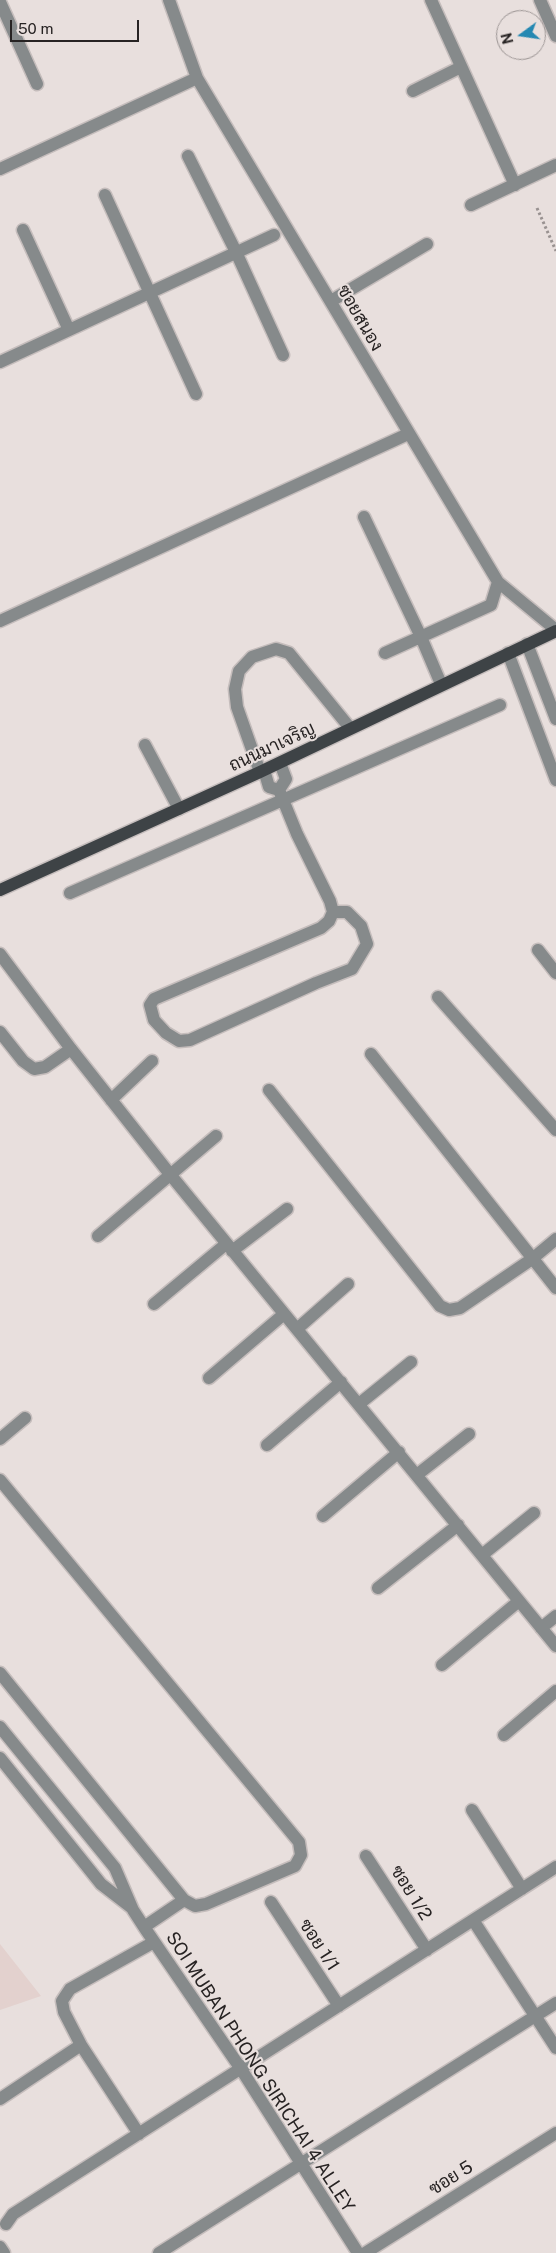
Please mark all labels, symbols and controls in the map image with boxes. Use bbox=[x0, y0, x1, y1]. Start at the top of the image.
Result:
scale bar bbox=[12, 10, 141, 42]
north arrow bbox=[496, 10, 546, 60]
text: 50 m bbox=[18, 20, 53, 37]
text: N bbox=[498, 31, 517, 46]
street label: ซอยสนอง bbox=[332, 281, 388, 355]
street label: ถนนมาเจริญ bbox=[226, 718, 318, 776]
street label: ซอย 1/2 bbox=[386, 1862, 436, 1924]
street label: ซอย 1/1 bbox=[294, 1915, 344, 1975]
street label: SOI MUBAN PHONG SIRICHAI 4 ALLEY bbox=[161, 1928, 359, 2216]
street label: ซอย 5 bbox=[425, 2156, 477, 2200]

